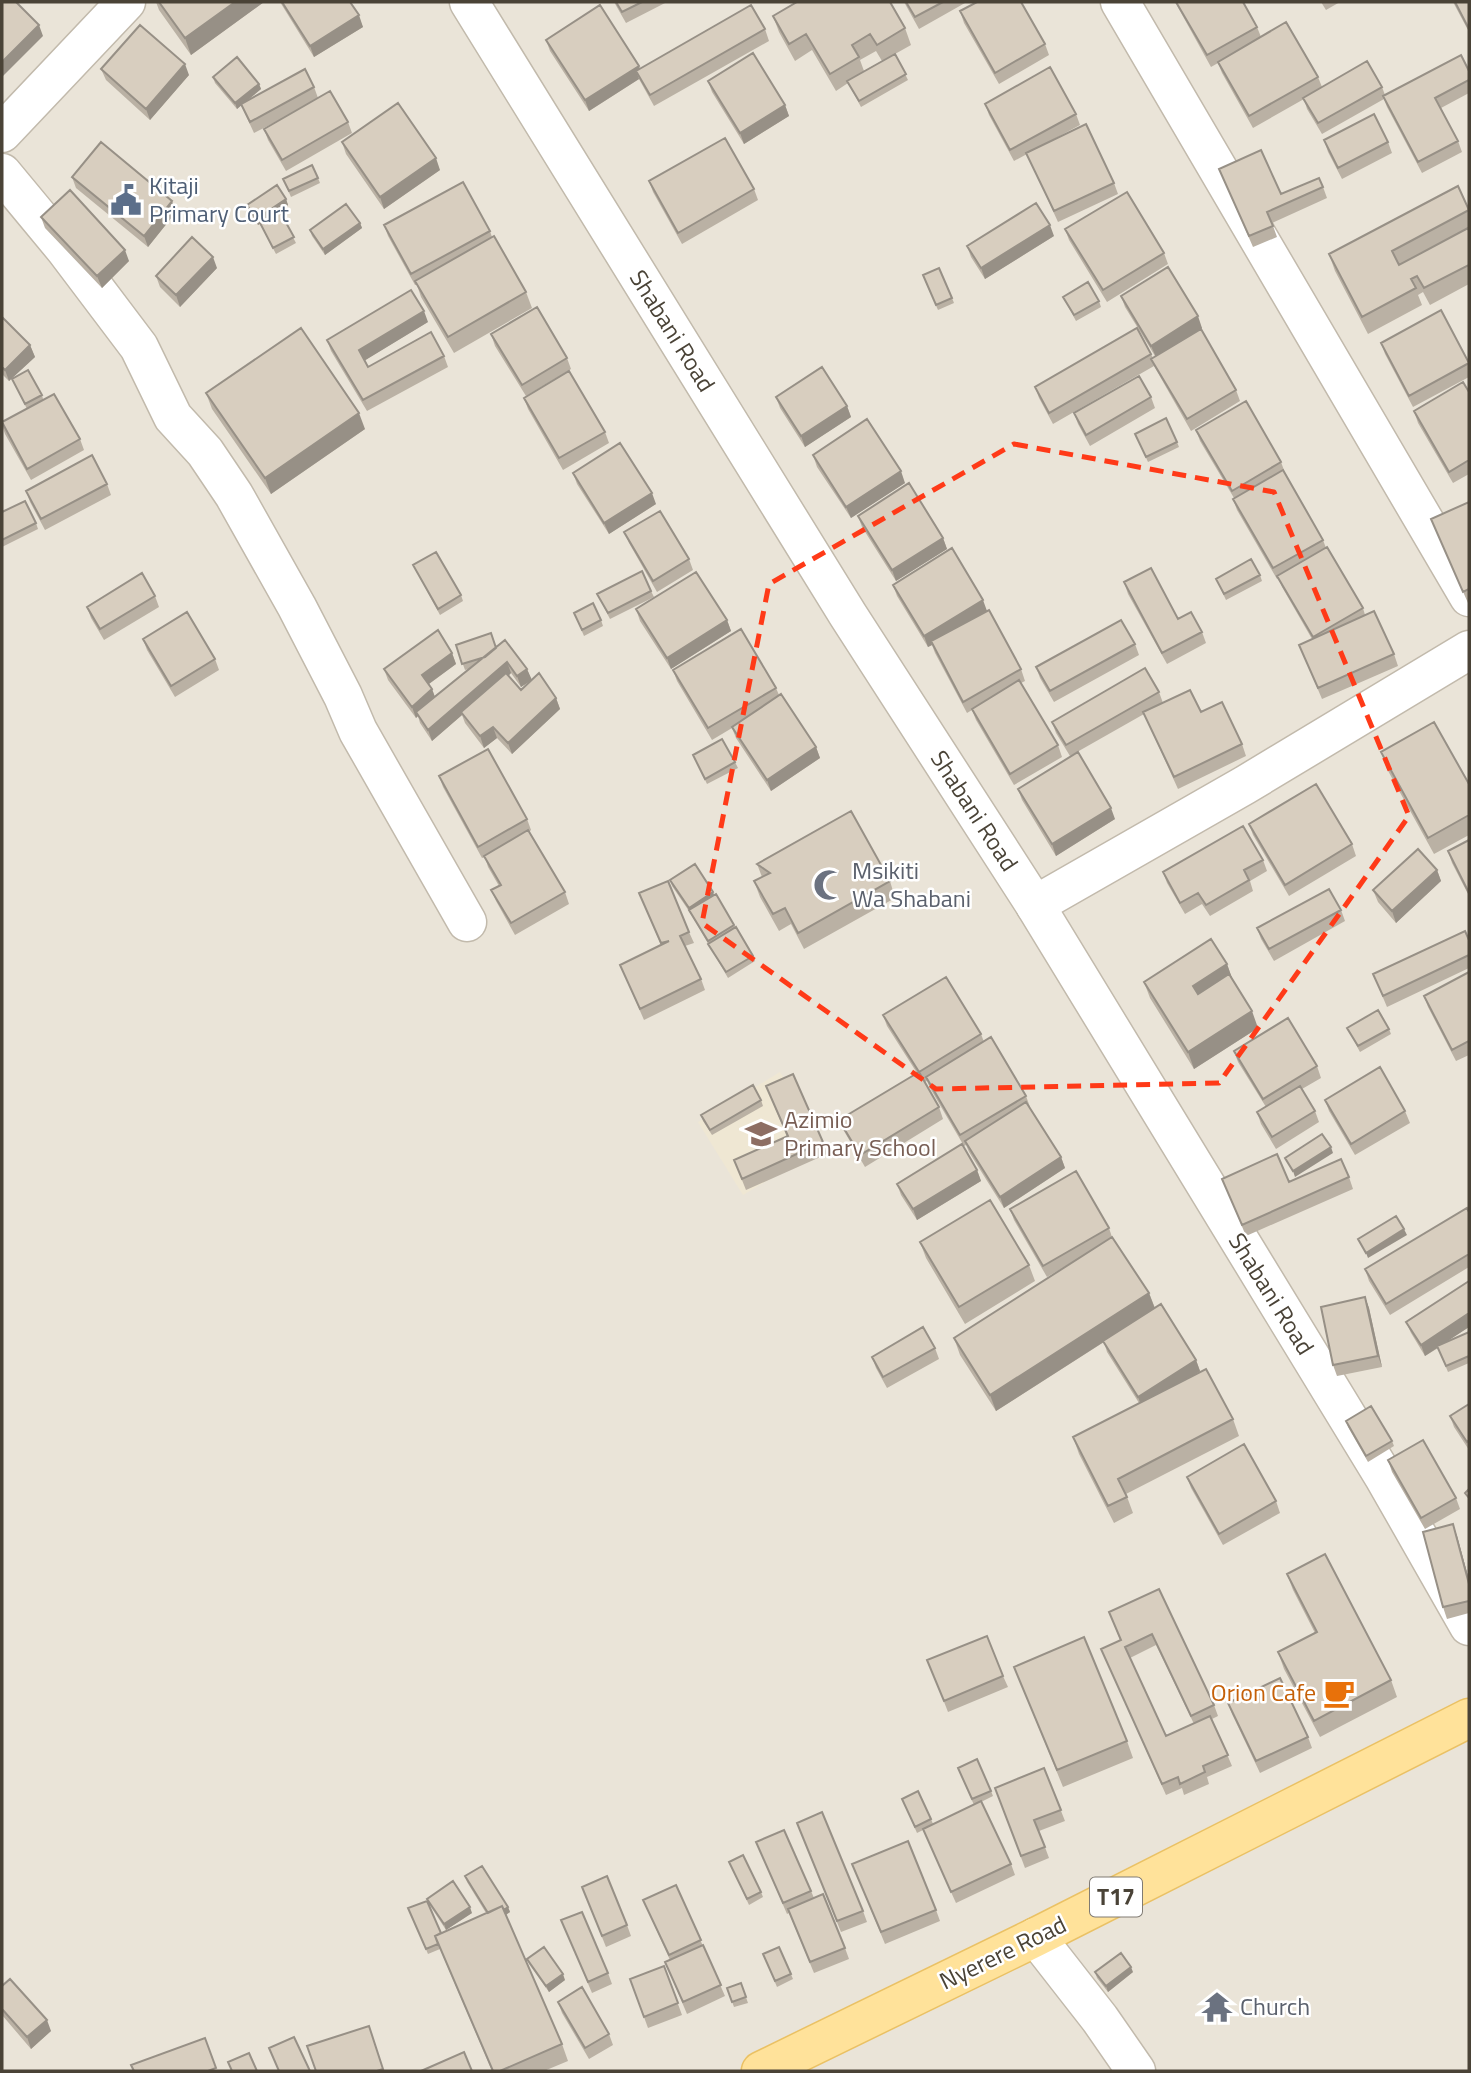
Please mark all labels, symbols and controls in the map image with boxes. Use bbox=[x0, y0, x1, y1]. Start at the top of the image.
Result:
place label: Kitaji Primary Court bbox=[149, 167, 290, 231]
public building icon: Kitaji Primary Court bbox=[109, 183, 143, 217]
street label: Shabani Road bbox=[621, 262, 725, 399]
street label: Shabani Road bbox=[922, 743, 1028, 878]
place label: Msikiti Wa Shabani bbox=[852, 852, 971, 916]
mosque icon: Msikiti Wa Shabani bbox=[812, 868, 846, 902]
place label: Azimio Primary School bbox=[784, 1101, 936, 1165]
school or university icon: Azimio Primary School bbox=[744, 1117, 778, 1151]
street label: Shabani Road bbox=[1220, 1225, 1324, 1362]
place label: Orion Cafe bbox=[1211, 1674, 1316, 1710]
cafe icon: Orion Cafe bbox=[1322, 1676, 1356, 1710]
road number: T17 bbox=[1090, 1878, 1142, 1916]
street label: Nyerere Road bbox=[933, 1906, 1072, 1998]
place label: Church bbox=[1240, 1988, 1310, 2024]
temple icon: Church bbox=[1200, 1990, 1234, 2024]

